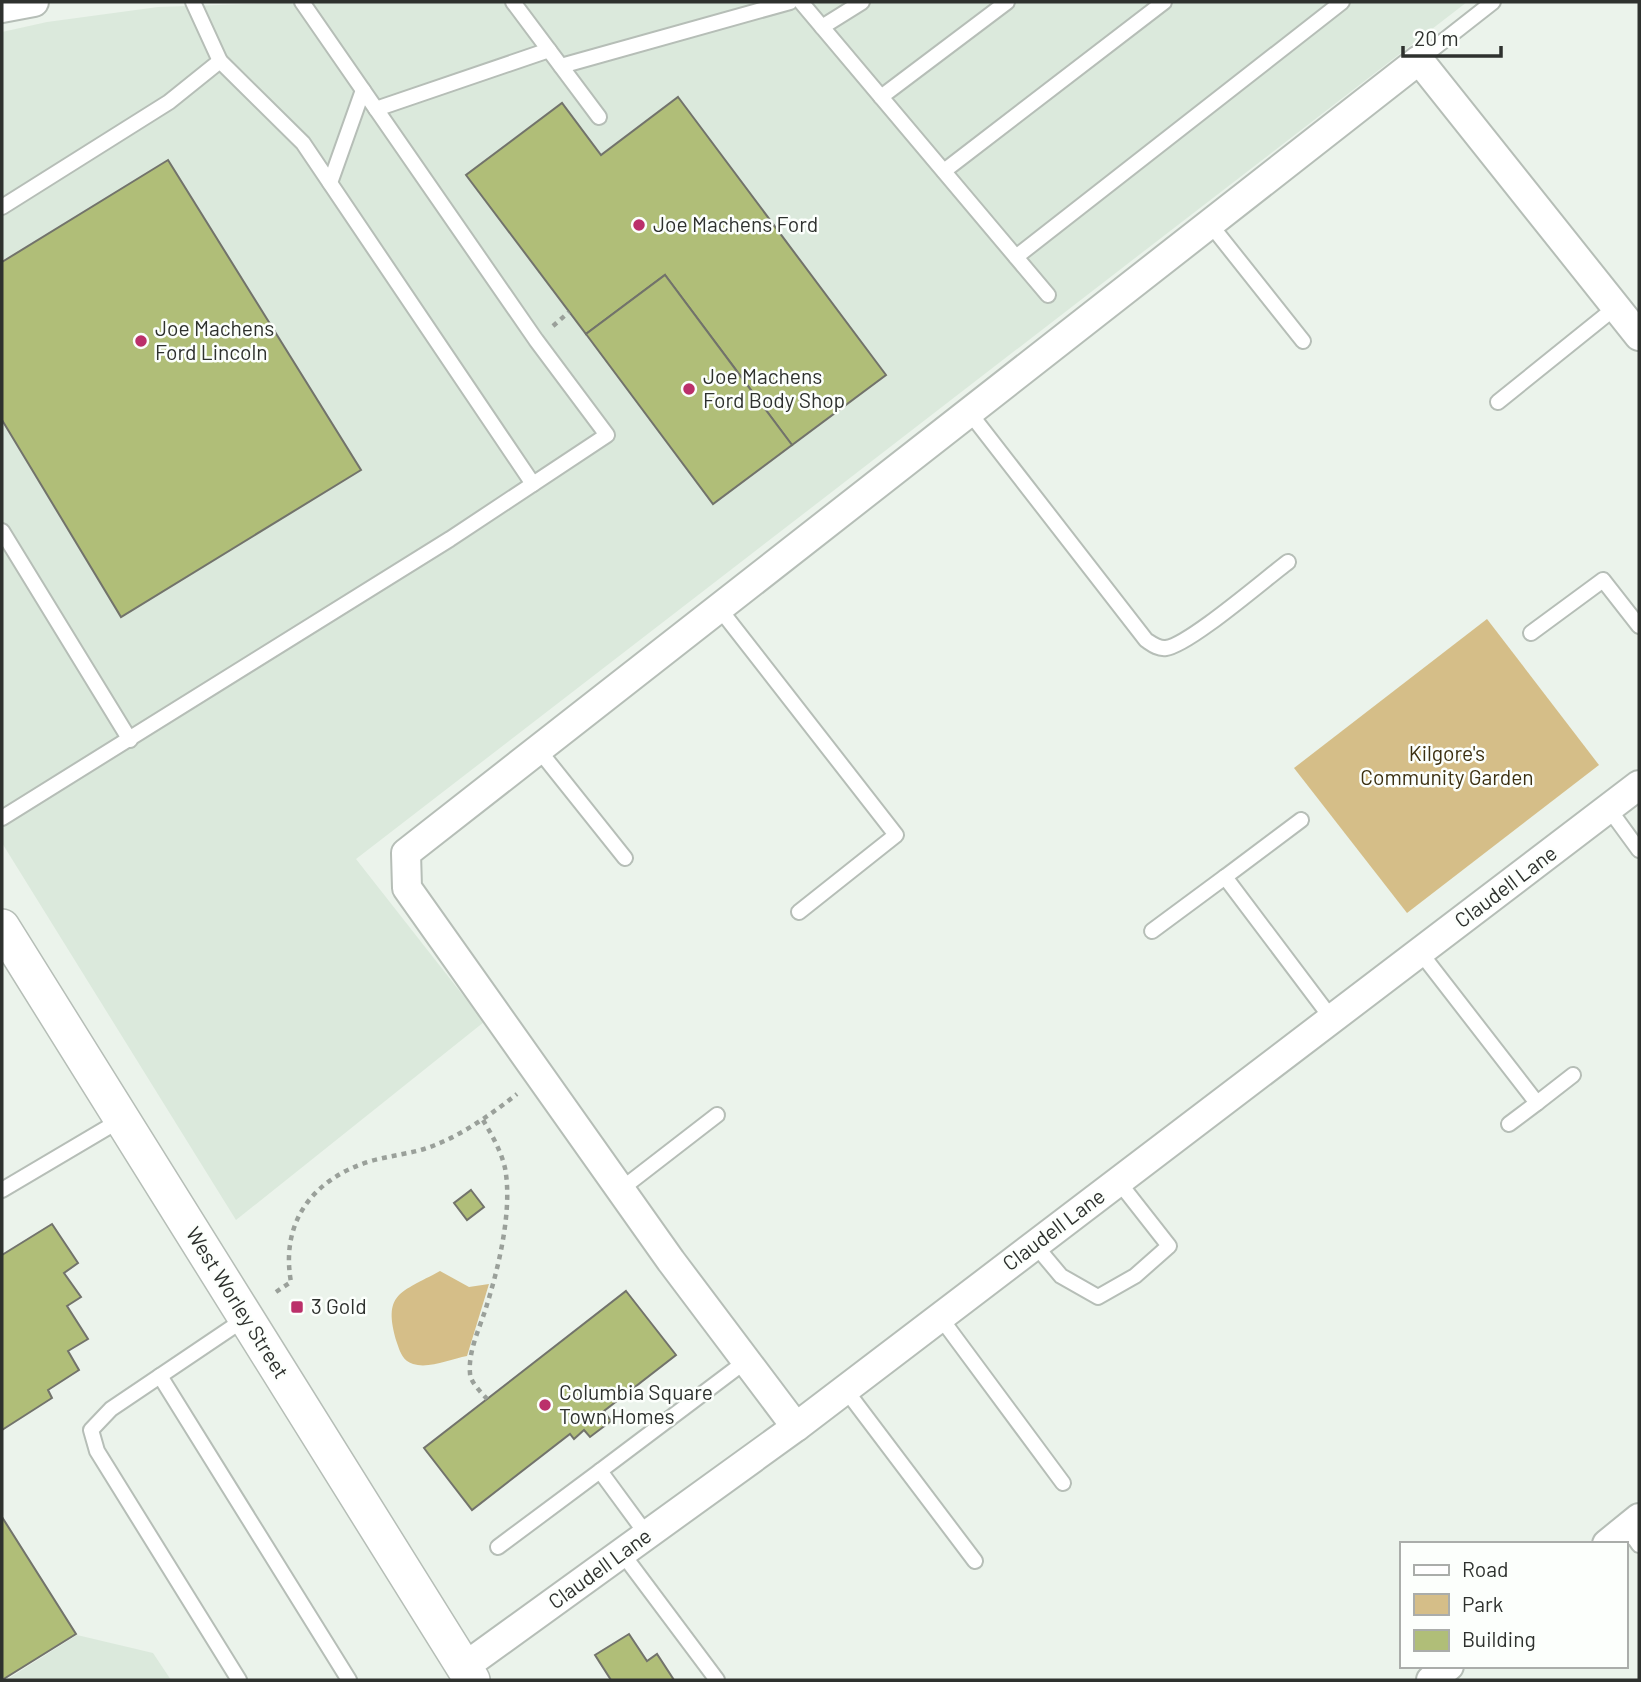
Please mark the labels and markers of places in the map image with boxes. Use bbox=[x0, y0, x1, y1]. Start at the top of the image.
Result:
place label: Joe Machens Ford bbox=[653, 211, 818, 236]
marker: Joe Machens Ford bbox=[631, 217, 647, 233]
place label: Joe Machens Ford Lincoln bbox=[155, 315, 274, 364]
marker: Joe Machens Ford Lincoln bbox=[133, 333, 149, 349]
place label: Joe Machens Ford Body Shop bbox=[703, 363, 845, 412]
marker: Joe Machens Ford Body Shop bbox=[681, 381, 697, 397]
place label: 3 Gold bbox=[311, 1293, 367, 1318]
marker: 3 Gold bbox=[289, 1299, 305, 1315]
place label: Columbia Square Town Homes bbox=[559, 1379, 713, 1428]
marker: Columbia Square Town Homes bbox=[537, 1397, 553, 1413]

